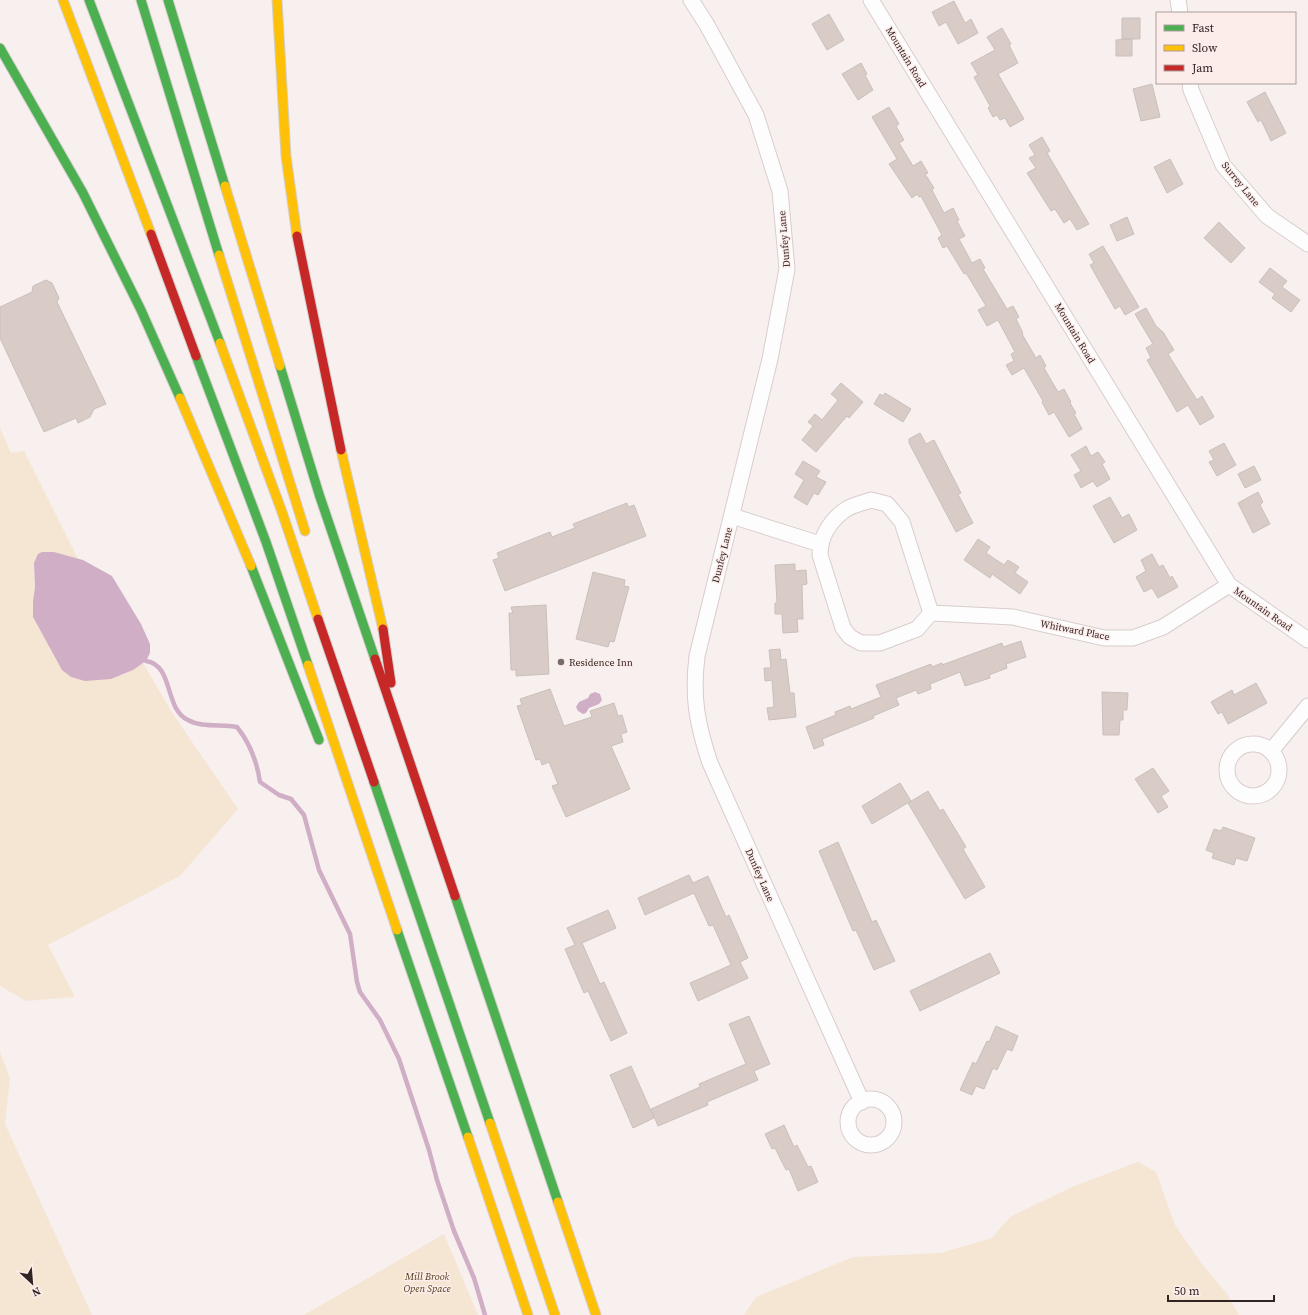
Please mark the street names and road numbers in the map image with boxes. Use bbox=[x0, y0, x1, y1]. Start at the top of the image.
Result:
street label: Mountain Road bbox=[883, 24, 929, 90]
street label: Surrey Lane bbox=[1219, 159, 1263, 209]
street label: Dunfey Lane bbox=[775, 210, 793, 268]
street label: Mountain Road bbox=[1052, 300, 1098, 366]
street label: Dunfey Lane bbox=[709, 526, 735, 584]
street label: Mountain Road bbox=[1231, 584, 1295, 634]
street label: Whitward Place bbox=[1039, 617, 1111, 643]
street label: Dunfey Lane bbox=[742, 846, 778, 904]

